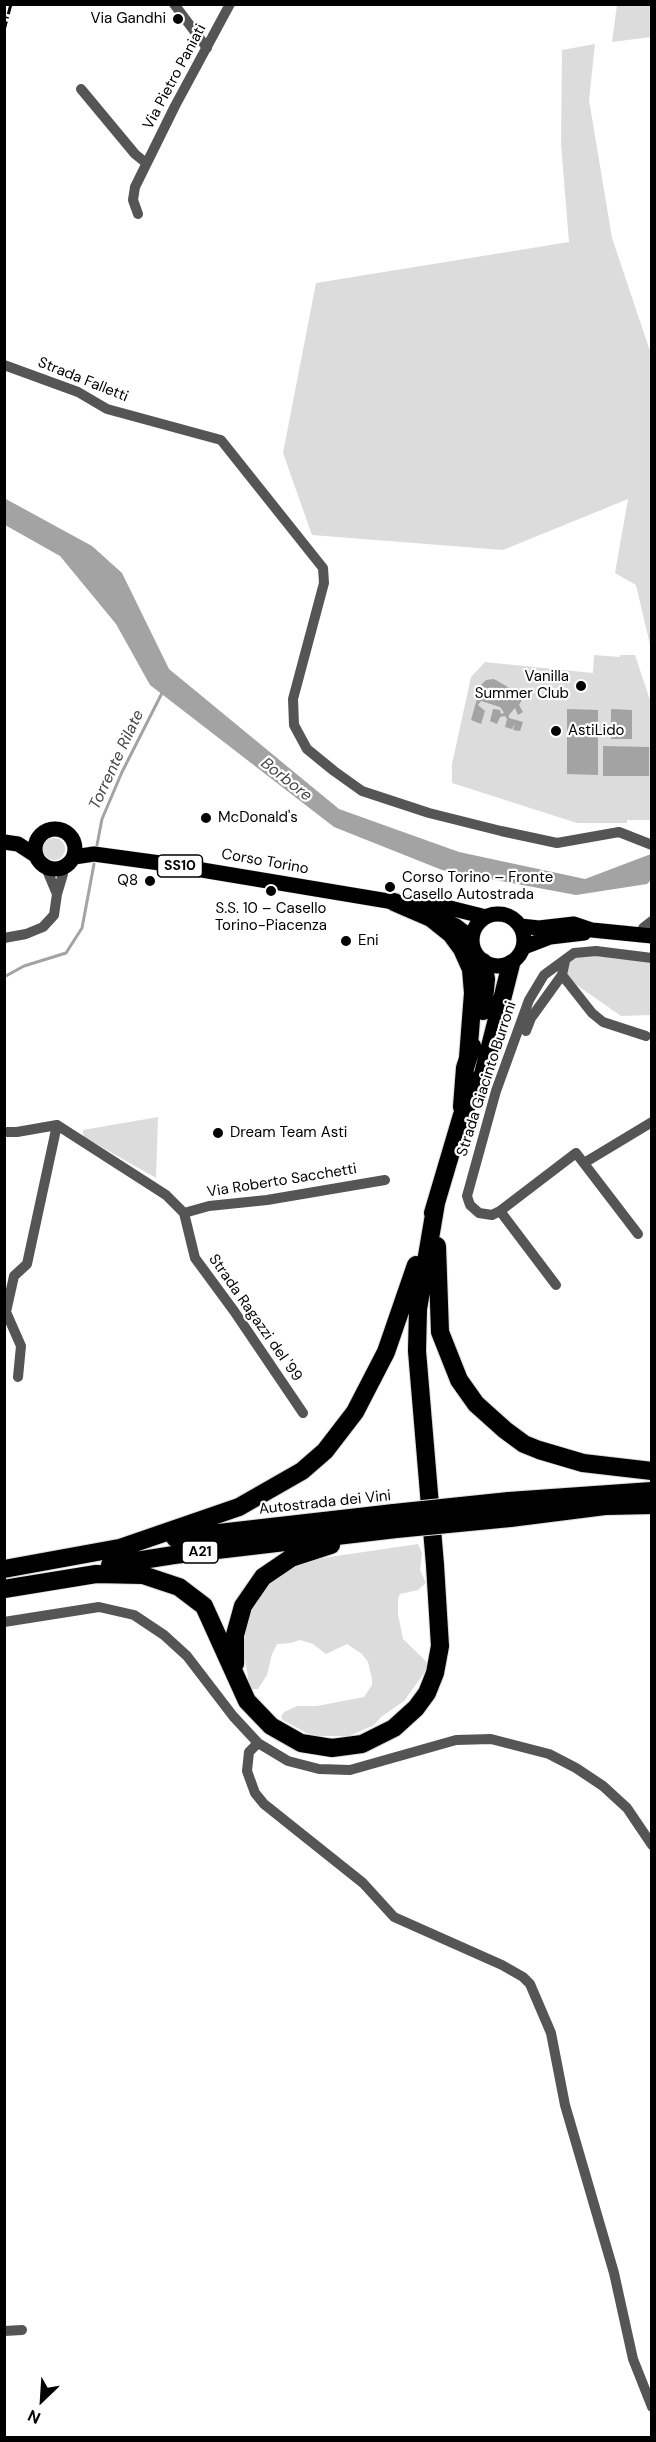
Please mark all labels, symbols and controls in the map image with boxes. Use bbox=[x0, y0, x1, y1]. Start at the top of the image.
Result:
place label: Via Gandhi bbox=[90, 10, 166, 28]
marker: Via Gandhi bbox=[171, 12, 185, 26]
street label: Via Pietro Paniati bbox=[140, 21, 210, 133]
street label: Strada Falletti bbox=[35, 354, 131, 406]
place label: Vanilla Summer Club bbox=[475, 668, 569, 703]
marker: Vanilla Summer Club bbox=[574, 679, 588, 693]
water label: Torrente Rilate bbox=[86, 707, 148, 813]
place label: AstiLido bbox=[568, 722, 624, 740]
marker: AstiLido bbox=[549, 724, 563, 738]
water label: Borbore bbox=[257, 754, 315, 806]
place label: McDonald's bbox=[218, 809, 298, 827]
marker: McDonald's bbox=[199, 811, 213, 825]
street label: Corso Torino bbox=[220, 845, 310, 879]
road number: SS10 bbox=[158, 855, 202, 877]
place label: Corso Torino – Fronte Casello Autostrada bbox=[402, 869, 553, 904]
place label: Q8 bbox=[117, 872, 138, 890]
marker: Q8 bbox=[143, 874, 157, 888]
marker: Corso Torino – Fronte Casello Autostrada bbox=[383, 880, 397, 894]
marker: S.S. 10 – Casello Torino-Piacenza bbox=[264, 884, 278, 898]
place label: S.S. 10 – Casello Torino-Piacenza bbox=[215, 900, 327, 935]
place label: Eni bbox=[358, 932, 379, 950]
marker: Eni bbox=[339, 934, 353, 948]
street label: Strada Giacinto Burroni bbox=[453, 999, 521, 1159]
place label: Dream Team Asti bbox=[230, 1124, 347, 1142]
marker: Dream Team Asti bbox=[211, 1126, 225, 1140]
street label: Via Roberto Sacchetti bbox=[206, 1160, 358, 1202]
street label: Strada Ragazzi del '99 bbox=[204, 1251, 306, 1385]
street label: Autostrada dei Vini bbox=[258, 1487, 392, 1519]
road number: A21 bbox=[182, 1541, 218, 1563]
north arrow bbox=[12, 2370, 72, 2430]
text: N bbox=[24, 2405, 44, 2429]

